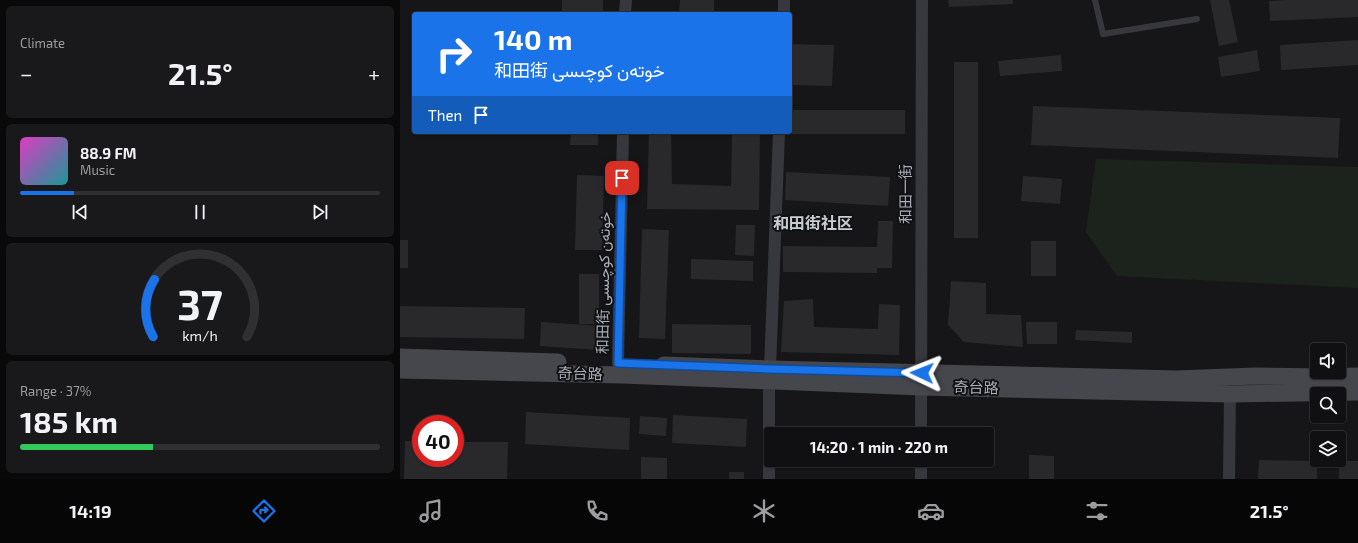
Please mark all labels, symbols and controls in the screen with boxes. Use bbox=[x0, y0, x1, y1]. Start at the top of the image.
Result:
text: 140 m bbox=[494, 22, 572, 56]
icon: right bbox=[428, 28, 480, 80]
text: Climate bbox=[20, 35, 65, 51]
text: 21.5° bbox=[168, 55, 233, 91]
text: 和田街 خوتەن كوچىسى bbox=[494, 59, 665, 81]
text: − bbox=[20, 60, 33, 86]
text: + bbox=[368, 60, 380, 86]
icon: arrive bbox=[470, 104, 492, 126]
text: Then bbox=[428, 106, 462, 124]
text: 88.9 FM bbox=[80, 144, 137, 162]
pin bbox=[605, 161, 639, 195]
text: Music bbox=[80, 162, 115, 178]
street label: 和田一街 bbox=[896, 164, 914, 224]
icon: arrive bbox=[611, 167, 633, 189]
icon: previous bbox=[69, 201, 91, 223]
icon: pause bbox=[189, 201, 211, 223]
icon: next bbox=[309, 201, 331, 223]
street label: 和田街 خوتەن كوچىسى bbox=[593, 212, 615, 354]
district label: 和田街社区 bbox=[773, 213, 853, 232]
text: 37 bbox=[177, 277, 223, 327]
text: km/h bbox=[182, 326, 218, 343]
map controls bbox=[1310, 343, 1346, 467]
button: sound bbox=[1310, 343, 1346, 379]
position arrow bbox=[901, 352, 943, 394]
street label: 奇台路 bbox=[557, 364, 603, 382]
street label: 奇台路 bbox=[953, 378, 999, 396]
text: Range · 37% bbox=[20, 383, 91, 399]
button: search bbox=[1310, 387, 1346, 423]
text: 185 km bbox=[20, 403, 118, 439]
speed limit sign: 40 bbox=[412, 415, 464, 467]
button: layers bbox=[1310, 431, 1346, 467]
text: 14:20 · 1 min · 220 m bbox=[810, 438, 948, 456]
icon: directions bbox=[250, 497, 278, 525]
icon: music bbox=[417, 497, 445, 525]
icon: phone bbox=[583, 497, 611, 525]
icon: climate bbox=[750, 497, 778, 525]
icon: car bbox=[917, 497, 945, 525]
icon: filters bbox=[1083, 497, 1111, 525]
text: 14:19 bbox=[69, 500, 112, 522]
text: 21.5° bbox=[1250, 500, 1289, 522]

